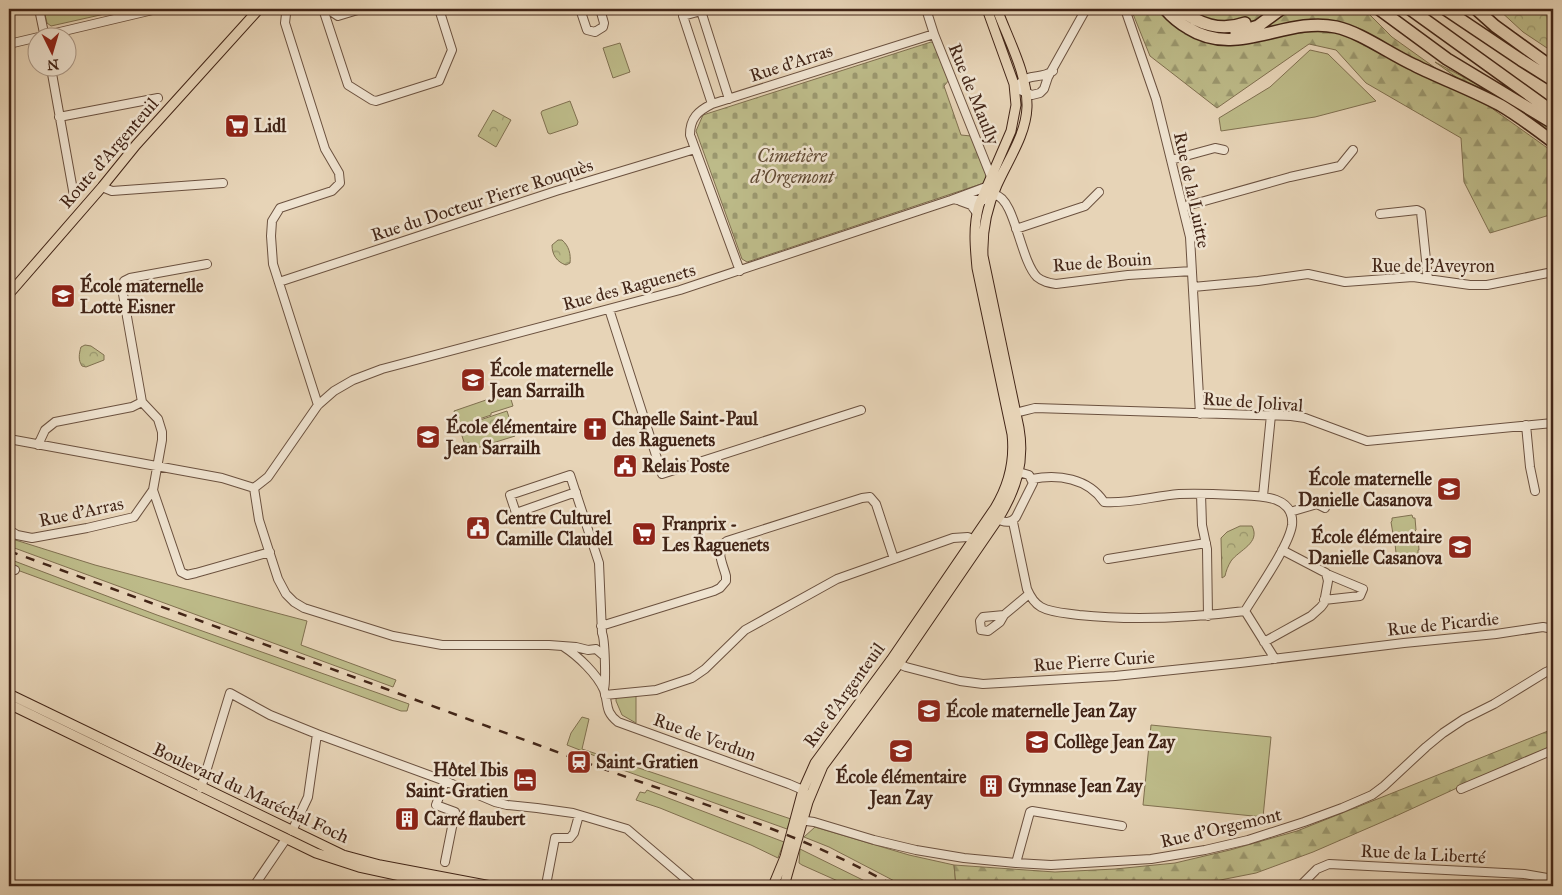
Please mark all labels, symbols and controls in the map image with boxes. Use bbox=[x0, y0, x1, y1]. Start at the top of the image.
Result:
north arrow bbox=[28, 28, 78, 78]
street label: Rue d'Arras bbox=[747, 39, 835, 87]
street label: Rue de Maully bbox=[944, 40, 1005, 148]
text: N bbox=[46, 55, 60, 73]
street label: Route d'Argenteuil bbox=[55, 93, 164, 214]
supermarket icon: Lidl bbox=[224, 113, 250, 139]
place label: Lidl bbox=[254, 115, 287, 137]
street label: Rue de la Luitte bbox=[1169, 130, 1215, 250]
park label: Cimetière d'Orgemont bbox=[749, 145, 835, 188]
street label: Rue du Docteur Pierre Rouquès bbox=[368, 154, 596, 247]
street label: Rue de Bouin bbox=[1052, 248, 1153, 276]
street label: Rue de l'Aveyron bbox=[1371, 255, 1495, 277]
street label: Rue des Raguenets bbox=[560, 259, 698, 316]
place label: École maternelle Lotte Eisner bbox=[80, 272, 204, 318]
school or university icon: École maternelle Lotte Eisner bbox=[50, 283, 76, 309]
place label: École maternelle Jean Sarrailh bbox=[488, 356, 614, 403]
school or university icon: École maternelle Jean Sarrailh bbox=[460, 367, 486, 393]
street label: Rue de Jolival bbox=[1202, 388, 1304, 417]
place label: Chapelle Saint-Paul des Raguenets bbox=[612, 408, 759, 452]
place label: École élémentaire Jean Sarrailh bbox=[444, 413, 577, 460]
church icon: Chapelle Saint-Paul des Raguenets bbox=[582, 416, 608, 442]
school or university icon: École élémentaire Jean Sarrailh bbox=[415, 424, 441, 450]
public building icon: Relais Poste bbox=[612, 453, 638, 479]
place label: Relais Poste bbox=[642, 455, 730, 477]
place label: École maternelle Danielle Casanova bbox=[1298, 465, 1432, 511]
school or university icon: École maternelle Danielle Casanova bbox=[1436, 476, 1462, 502]
street label: Rue d'Arras bbox=[37, 492, 125, 532]
place label: Centre Culturel Camille Claudel bbox=[496, 507, 614, 550]
place label: Franprix - Les Raguenets bbox=[662, 513, 770, 557]
public building icon: Centre Culturel Camille Claudel bbox=[465, 515, 491, 541]
supermarket icon: Franprix - Les Raguenets bbox=[631, 521, 657, 547]
place label: École élémentaire Danielle Casanova bbox=[1308, 523, 1442, 569]
school or university icon: École élémentaire Danielle Casanova bbox=[1447, 534, 1473, 560]
street label: Rue de Picardie bbox=[1386, 607, 1500, 641]
street label: Rue d'Argenteuil bbox=[799, 638, 890, 752]
street label: Rue Pierre Curie bbox=[1032, 646, 1156, 676]
place label: École maternelle Jean Zay bbox=[946, 697, 1138, 723]
school or university icon: École maternelle Jean Zay bbox=[916, 698, 942, 724]
street label: Rue de Verdun bbox=[651, 708, 760, 766]
school or university icon: Collège Jean Zay bbox=[1024, 729, 1050, 755]
place label: Collège Jean Zay bbox=[1054, 731, 1177, 754]
street label: Boulevard du Maréchal Foch bbox=[150, 738, 352, 848]
school or university icon: École élémentaire Jean Zay bbox=[888, 738, 914, 764]
station icon: Saint-Gratien bbox=[566, 749, 592, 775]
place label: Saint-Gratien bbox=[596, 751, 699, 773]
place label: Hôtel Ibis Saint-Gratien bbox=[406, 759, 508, 802]
place label: École élémentaire Jean Zay bbox=[836, 763, 967, 810]
hotel icon: Hôtel Ibis Saint-Gratien bbox=[512, 767, 538, 793]
building icon: Gymnase Jean Zay bbox=[978, 773, 1004, 799]
place label: Gymnase Jean Zay bbox=[1008, 775, 1144, 798]
street label: Rue d'Orgemont bbox=[1158, 803, 1285, 854]
building icon: Carré flaubert bbox=[394, 806, 420, 832]
place label: Carré flaubert bbox=[424, 808, 526, 830]
street label: Rue de la Liberté bbox=[1360, 840, 1487, 868]

